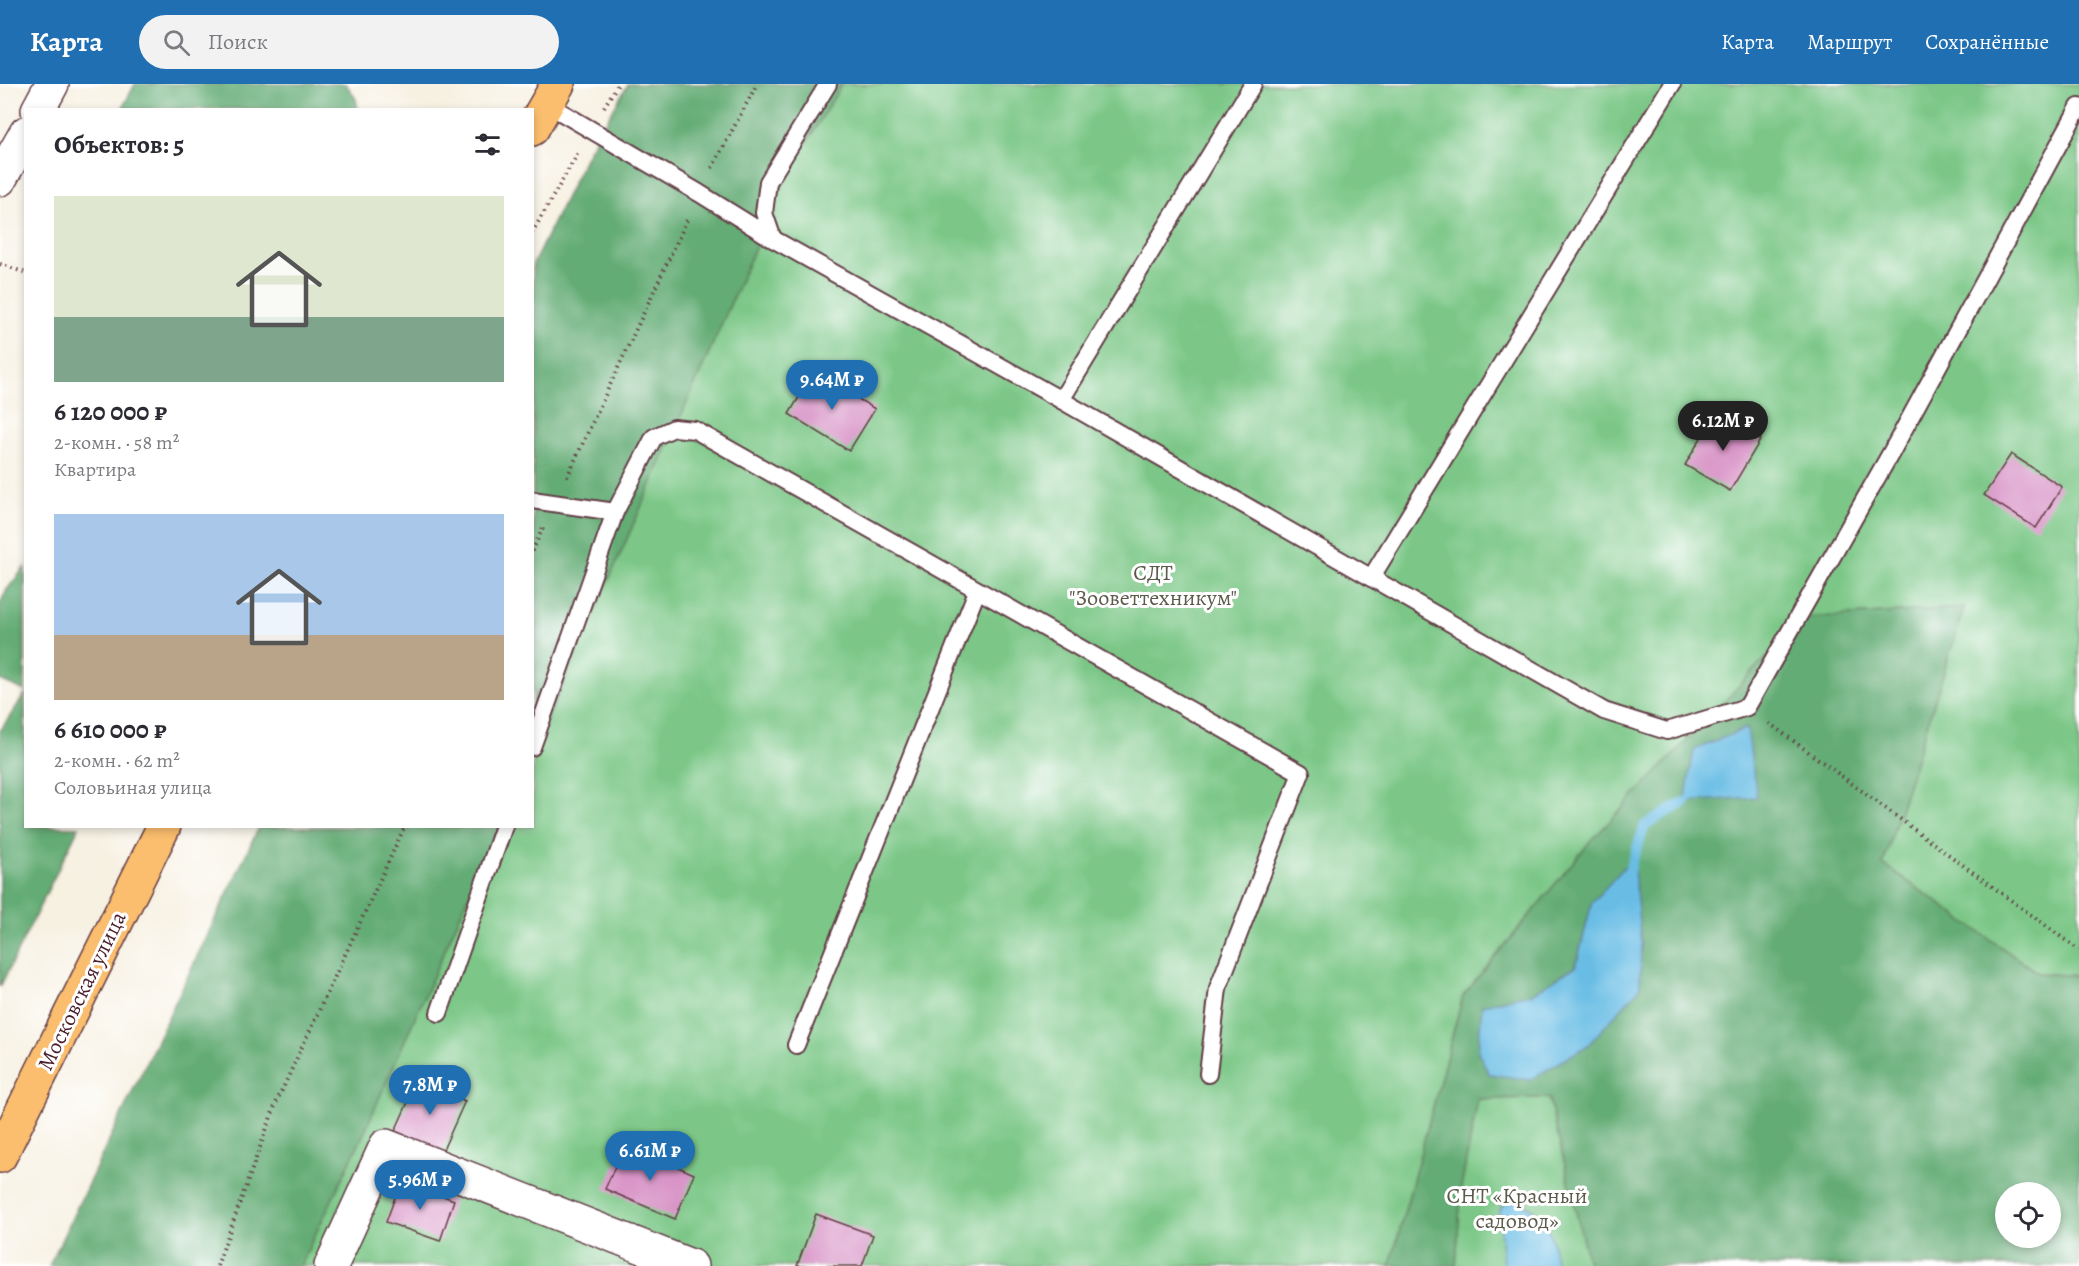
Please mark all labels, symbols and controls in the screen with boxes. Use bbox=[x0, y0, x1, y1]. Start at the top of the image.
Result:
search box bbox=[139, 15, 559, 69]
text: Карта bbox=[30, 23, 103, 61]
icon: search bbox=[160, 26, 193, 59]
text: Поиск bbox=[208, 27, 268, 57]
text: Карта bbox=[1721, 28, 1774, 56]
text: Маршрут bbox=[1807, 28, 1892, 56]
text: Сохранённые bbox=[1925, 28, 2049, 56]
text: Объектов: 5 bbox=[54, 127, 184, 162]
icon: filters bbox=[471, 128, 504, 161]
icon: home bbox=[225, 235, 333, 343]
pin: 9.64M ₽ bbox=[777, 360, 887, 411]
text: 9.64M ₽ bbox=[800, 366, 864, 393]
text: 6 120 000 ₽ bbox=[54, 394, 167, 429]
pin: 6.12M ₽ bbox=[1668, 401, 1778, 452]
text: 6.12M ₽ bbox=[1692, 407, 1754, 434]
text: 2-комн. · 58 m² bbox=[54, 429, 179, 456]
text: Квартира bbox=[54, 456, 136, 483]
icon: home bbox=[225, 553, 333, 661]
park label: СДТ "Зооветтехникум" bbox=[1069, 558, 1237, 613]
text: 6 610 000 ₽ bbox=[54, 712, 167, 747]
text: 2-комн. · 62 m² bbox=[54, 747, 180, 774]
text: Соловьиная улица bbox=[54, 774, 212, 801]
street label: Московская улица bbox=[31, 906, 134, 1075]
pin: 7.8M ₽ bbox=[381, 1065, 479, 1116]
text: 7.8M ₽ bbox=[403, 1071, 457, 1098]
pin: 6.61M ₽ bbox=[595, 1131, 705, 1182]
text: 6.61M ₽ bbox=[619, 1137, 681, 1164]
pin: 5.96M ₽ bbox=[365, 1160, 475, 1211]
text: 5.96M ₽ bbox=[388, 1166, 452, 1193]
park label: СНТ «Красный садовод» bbox=[1447, 1181, 1587, 1236]
map controls bbox=[1995, 1182, 2061, 1248]
button: locate bbox=[1995, 1182, 2061, 1248]

